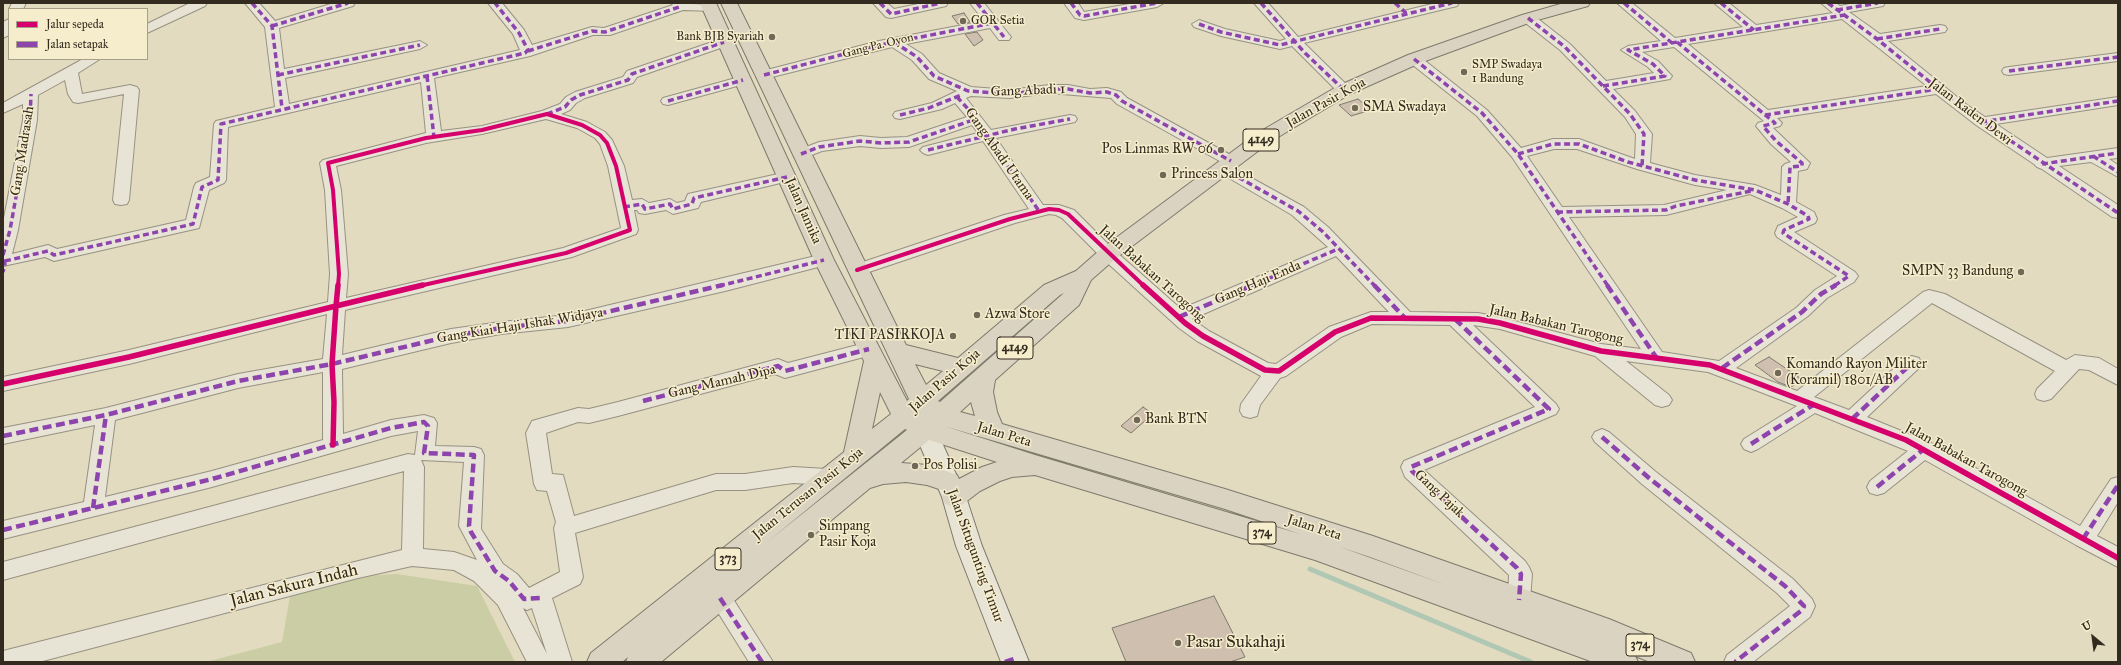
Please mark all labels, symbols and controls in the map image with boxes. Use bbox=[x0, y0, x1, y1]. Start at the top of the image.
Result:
legend bbox=[8, 8, 148, 60]
place label: GOR Setia bbox=[971, 14, 1024, 28]
marker: GOR Setia bbox=[958, 16, 968, 26]
text: Jalur sepeda bbox=[46, 17, 104, 31]
place label: Bank BJB Syariah bbox=[676, 30, 764, 44]
street label: Gang Pa. Oyon bbox=[841, 30, 915, 62]
marker: Bank BJB Syariah bbox=[767, 32, 777, 42]
text: Jalan setapak bbox=[46, 37, 108, 51]
place label: SMP Swadaya 1 Bandung bbox=[1472, 58, 1542, 86]
marker: SMP Swadaya 1 Bandung bbox=[1459, 67, 1469, 77]
street label: Jalan Pasir Koja bbox=[1283, 74, 1369, 132]
street label: Jalan Raden Dewi bbox=[1925, 75, 2015, 149]
street label: Gang Abadi 1 bbox=[990, 81, 1066, 101]
place label: SMA Swadaya bbox=[1363, 100, 1446, 116]
marker: SMA Swadaya bbox=[1350, 103, 1360, 113]
street label: Gang Madrasah bbox=[8, 105, 38, 197]
street label: Gang Abadi Utama bbox=[961, 105, 1037, 203]
road number: 4149 bbox=[1243, 129, 1279, 151]
place label: Pos Linmas RW 06 bbox=[1102, 142, 1213, 158]
marker: Pos Linmas RW 06 bbox=[1216, 145, 1226, 155]
place label: Princess Salon bbox=[1171, 167, 1253, 183]
marker: Princess Salon bbox=[1158, 170, 1168, 180]
street label: Jalan Jamika bbox=[781, 175, 825, 247]
street label: Jalan Babakan Tarogong bbox=[1095, 222, 1209, 326]
street label: Gang Haji Enda bbox=[1212, 257, 1304, 309]
place label: SMPN 33 Bandung bbox=[1902, 264, 2013, 280]
marker: SMPN 33 Bandung bbox=[2016, 267, 2026, 277]
street label: Jalan Babakan Tarogong bbox=[1487, 301, 1625, 349]
street label: Gang Kiai Haji Ishak Widjaya bbox=[436, 305, 604, 347]
place label: Azwa Store bbox=[985, 307, 1050, 323]
marker: Azwa Store bbox=[972, 310, 982, 320]
place label: TIKI PASIRKOJA bbox=[835, 328, 945, 344]
marker: TIKI PASIRKOJA bbox=[948, 331, 958, 341]
road number: 4149 bbox=[997, 337, 1033, 359]
street label: Jalan Pasir Koja bbox=[906, 346, 984, 416]
place label: Komando Rayon Militer (Koramil) 1801/AB bbox=[1786, 357, 1927, 390]
street label: Gang Mamah Dipa bbox=[667, 361, 777, 403]
marker: Komando Rayon Militer (Koramil) 1801/AB bbox=[1773, 368, 1783, 378]
place label: Bank BTN bbox=[1145, 412, 1208, 428]
marker: Bank BTN bbox=[1132, 415, 1142, 425]
street label: Jalan Peta bbox=[975, 419, 1033, 451]
street label: Jalan Babakan Tarogong bbox=[1902, 419, 2030, 501]
street label: Jalan Terusan Pasir Koja bbox=[749, 444, 867, 544]
place label: Pos Polisi bbox=[923, 458, 977, 474]
marker: Pos Polisi bbox=[910, 461, 920, 471]
street label: Gang Pajak bbox=[1410, 466, 1468, 522]
street label: Jalan Situgunting Timur bbox=[943, 487, 1007, 625]
street label: Jalan Peta bbox=[1285, 511, 1343, 545]
place label: Simpang Pasir Koja bbox=[819, 519, 876, 552]
road number: 374 bbox=[1248, 522, 1276, 544]
marker: Simpang Pasir Koja bbox=[806, 530, 816, 540]
road number: 373 bbox=[715, 548, 741, 570]
street label: Jalan Sakura Indah bbox=[228, 560, 360, 612]
north arrow bbox=[2073, 617, 2113, 657]
text: U bbox=[2080, 618, 2094, 634]
place label: Pasar Sukahaji bbox=[1186, 633, 1285, 653]
road number: 374 bbox=[1626, 634, 1654, 656]
marker: Pasar Sukahaji bbox=[1173, 638, 1183, 648]

